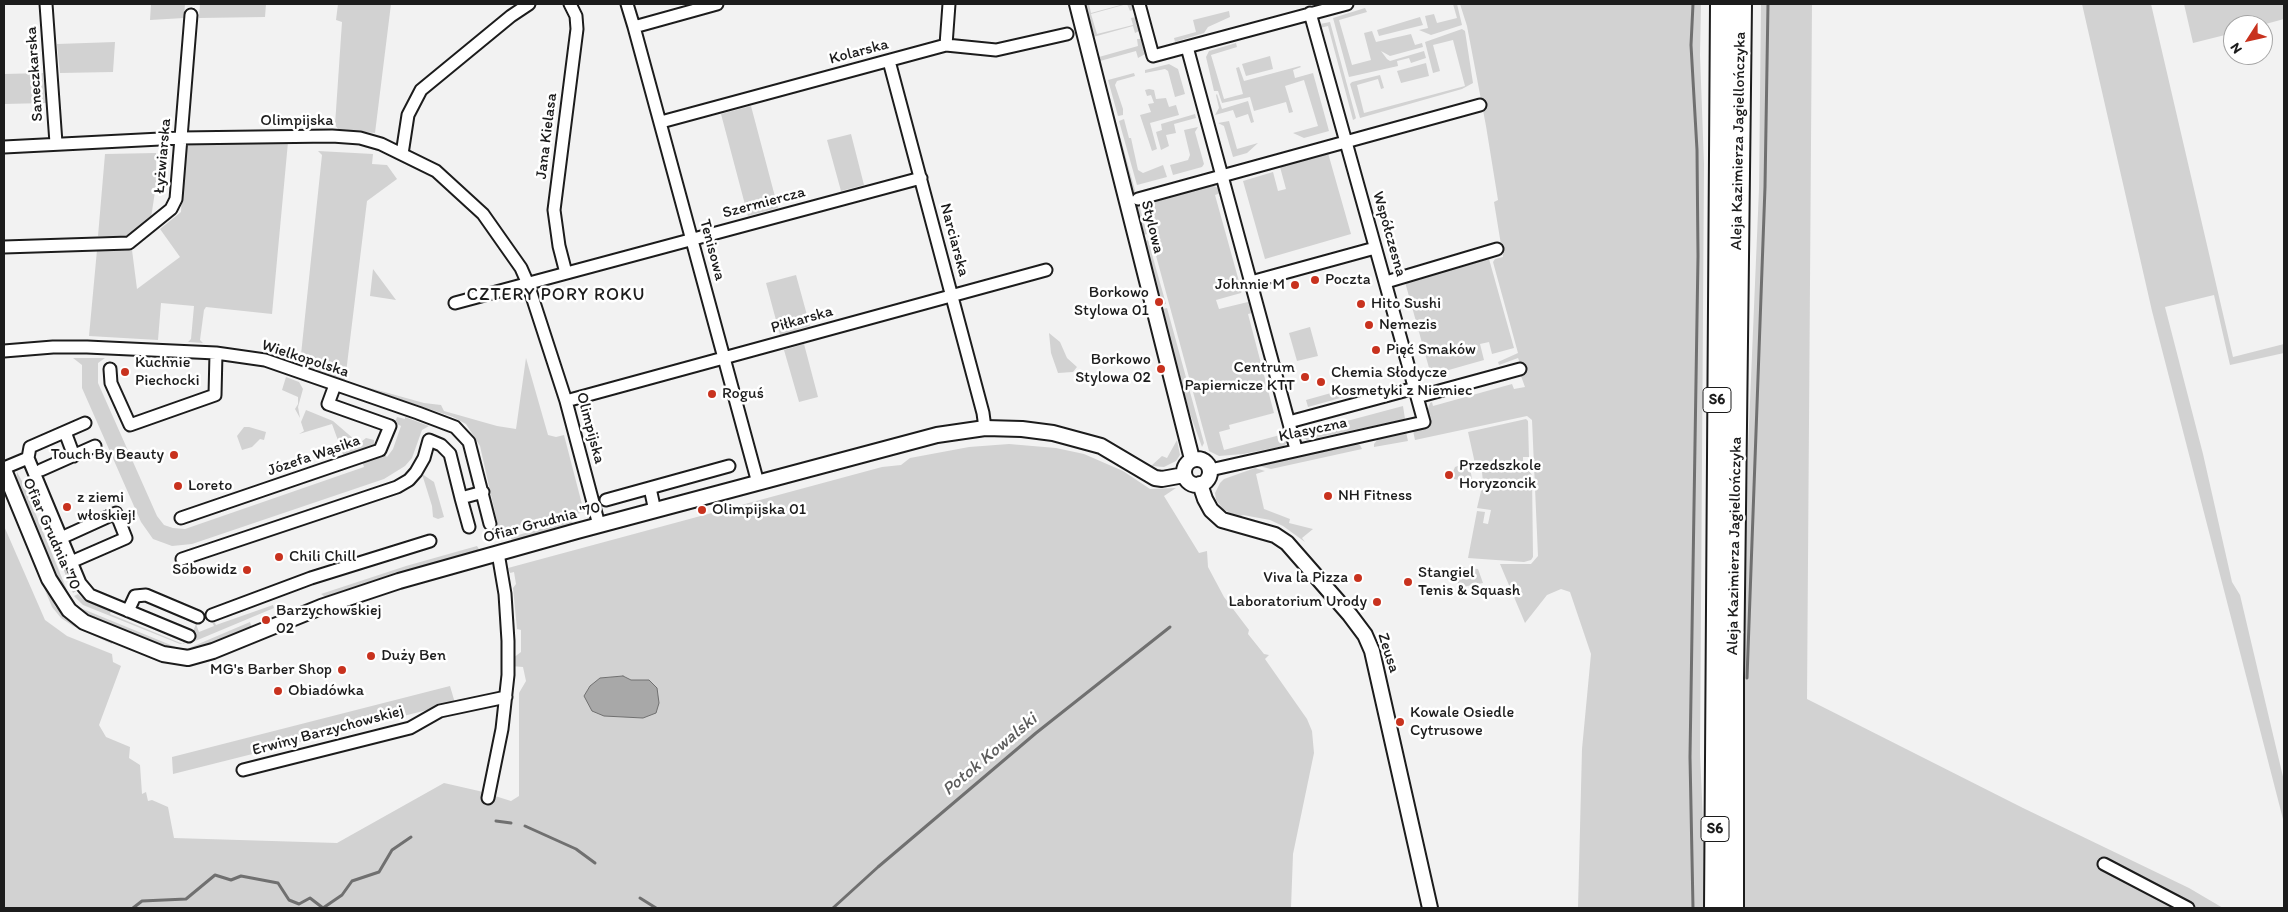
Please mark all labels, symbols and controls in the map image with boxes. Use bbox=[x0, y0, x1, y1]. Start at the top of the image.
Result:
north arrow bbox=[2223, 15, 2273, 65]
street label: Saneczkarska bbox=[22, 26, 48, 122]
street label: Aleja Kazimierza Jagiellończyka bbox=[1727, 32, 1751, 250]
street label: Kolarska bbox=[827, 35, 891, 69]
text: N bbox=[2226, 40, 2246, 57]
street label: Jana Kielasa bbox=[532, 92, 562, 180]
street label: Olimpijska bbox=[260, 111, 334, 131]
street label: Łyżwiarska bbox=[150, 117, 176, 195]
street label: Szermiercza bbox=[721, 183, 807, 223]
street label: Współczesna bbox=[1368, 189, 1410, 279]
street label: Stylowa bbox=[1136, 198, 1168, 256]
street label: Narciarska bbox=[935, 201, 973, 279]
street label: Tenisowa bbox=[695, 217, 729, 283]
place label: Poczta bbox=[1325, 270, 1371, 290]
marker: Poczta bbox=[1309, 274, 1321, 286]
place label: Johnnie M bbox=[1215, 275, 1285, 295]
marker: Johnnie M bbox=[1289, 279, 1301, 291]
place label: Borkowo Stylowa 01 bbox=[1074, 283, 1149, 321]
district label: CZTERY PORY ROKU bbox=[465, 284, 647, 306]
place label: Hito Sushi bbox=[1371, 294, 1441, 314]
marker: Borkowo Stylowa 01 bbox=[1153, 296, 1165, 308]
marker: Hito Sushi bbox=[1355, 298, 1367, 310]
street label: Piłkarska bbox=[769, 302, 835, 338]
place label: Nemezis bbox=[1379, 315, 1437, 335]
marker: Nemezis bbox=[1363, 319, 1375, 331]
street label: Wielkopolska bbox=[259, 336, 351, 382]
place label: Pięć Smaków bbox=[1386, 340, 1476, 360]
marker: Pięć Smaków bbox=[1370, 344, 1382, 356]
place label: Borkowo Stylowa 02 bbox=[1075, 350, 1151, 388]
place label: Kuchnie Piechocki bbox=[135, 353, 200, 391]
place label: Centrum Papiernicze KTT bbox=[1184, 358, 1295, 396]
marker: Borkowo Stylowa 02 bbox=[1155, 363, 1167, 375]
place label: Chemia Słodycze Kosmetyki z Niemiec bbox=[1331, 363, 1472, 401]
marker: Kuchnie Piechocki bbox=[119, 366, 131, 378]
marker: Centrum Papiernicze KTT bbox=[1299, 371, 1311, 383]
marker: Chemia Słodycze Kosmetyki z Niemiec bbox=[1315, 376, 1327, 388]
place label: Roguś bbox=[722, 384, 764, 404]
marker: Roguś bbox=[706, 388, 718, 400]
road number: S6 bbox=[1703, 388, 1731, 412]
street label: Olimpijska bbox=[571, 390, 609, 466]
street label: Klasyczna bbox=[1277, 413, 1349, 447]
street label: Józefa Wąsika bbox=[265, 431, 363, 481]
street label: Aleja Kazimierza Jagiellończyka bbox=[1723, 437, 1747, 655]
place label: Touch By Beauty bbox=[51, 445, 164, 465]
marker: Touch By Beauty bbox=[168, 449, 180, 461]
place label: Przedszkole Horyzoncik bbox=[1459, 456, 1541, 494]
marker: Przedszkole Horyzoncik bbox=[1443, 469, 1455, 481]
street label: Ofiar Grudnia '70 bbox=[18, 475, 84, 593]
place label: Loreto bbox=[188, 476, 232, 496]
marker: Loreto bbox=[172, 480, 184, 492]
place label: NH Fitness bbox=[1338, 486, 1412, 506]
place label: z ziemi włoskiej! bbox=[77, 488, 136, 526]
marker: NH Fitness bbox=[1322, 490, 1334, 502]
street label: Ofiar Grudnia '70 bbox=[481, 498, 603, 548]
place label: Olimpijska 01 bbox=[712, 500, 806, 520]
marker: z ziemi włoskiej! bbox=[61, 501, 73, 513]
marker: Olimpijska 01 bbox=[696, 504, 708, 516]
place label: Chili Chill bbox=[289, 547, 356, 567]
marker: Chili Chill bbox=[273, 551, 285, 563]
place label: Sobowidz bbox=[172, 560, 237, 580]
place label: Stangiel Tenis & Squash bbox=[1418, 563, 1520, 601]
marker: Sobowidz bbox=[241, 564, 253, 576]
place label: Viva la Pizza bbox=[1263, 568, 1348, 588]
marker: Viva la Pizza bbox=[1352, 572, 1364, 584]
marker: Stangiel Tenis & Squash bbox=[1402, 576, 1414, 588]
place label: Laboratorium Urody bbox=[1228, 592, 1367, 612]
marker: Laboratorium Urody bbox=[1371, 596, 1383, 608]
place label: Barzychowskiej 02 bbox=[276, 601, 382, 639]
marker: Barzychowskiej 02 bbox=[260, 614, 272, 626]
street label: Zeusa bbox=[1373, 631, 1403, 675]
place label: Duży Ben bbox=[381, 646, 446, 666]
marker: Duży Ben bbox=[365, 650, 377, 662]
place label: MG's Barber Shop bbox=[210, 660, 332, 680]
marker: MG's Barber Shop bbox=[336, 664, 348, 676]
place label: Obiadówka bbox=[288, 681, 364, 701]
marker: Obiadówka bbox=[272, 685, 284, 697]
street label: Erwiny Barzychowskiej bbox=[250, 702, 406, 760]
place label: Kowale Osiedle Cytrusowe bbox=[1410, 703, 1514, 741]
water label: Potok Kowalski bbox=[938, 709, 1042, 801]
marker: Kowale Osiedle Cytrusowe bbox=[1394, 716, 1406, 728]
road number: S6 bbox=[1701, 816, 1729, 842]

